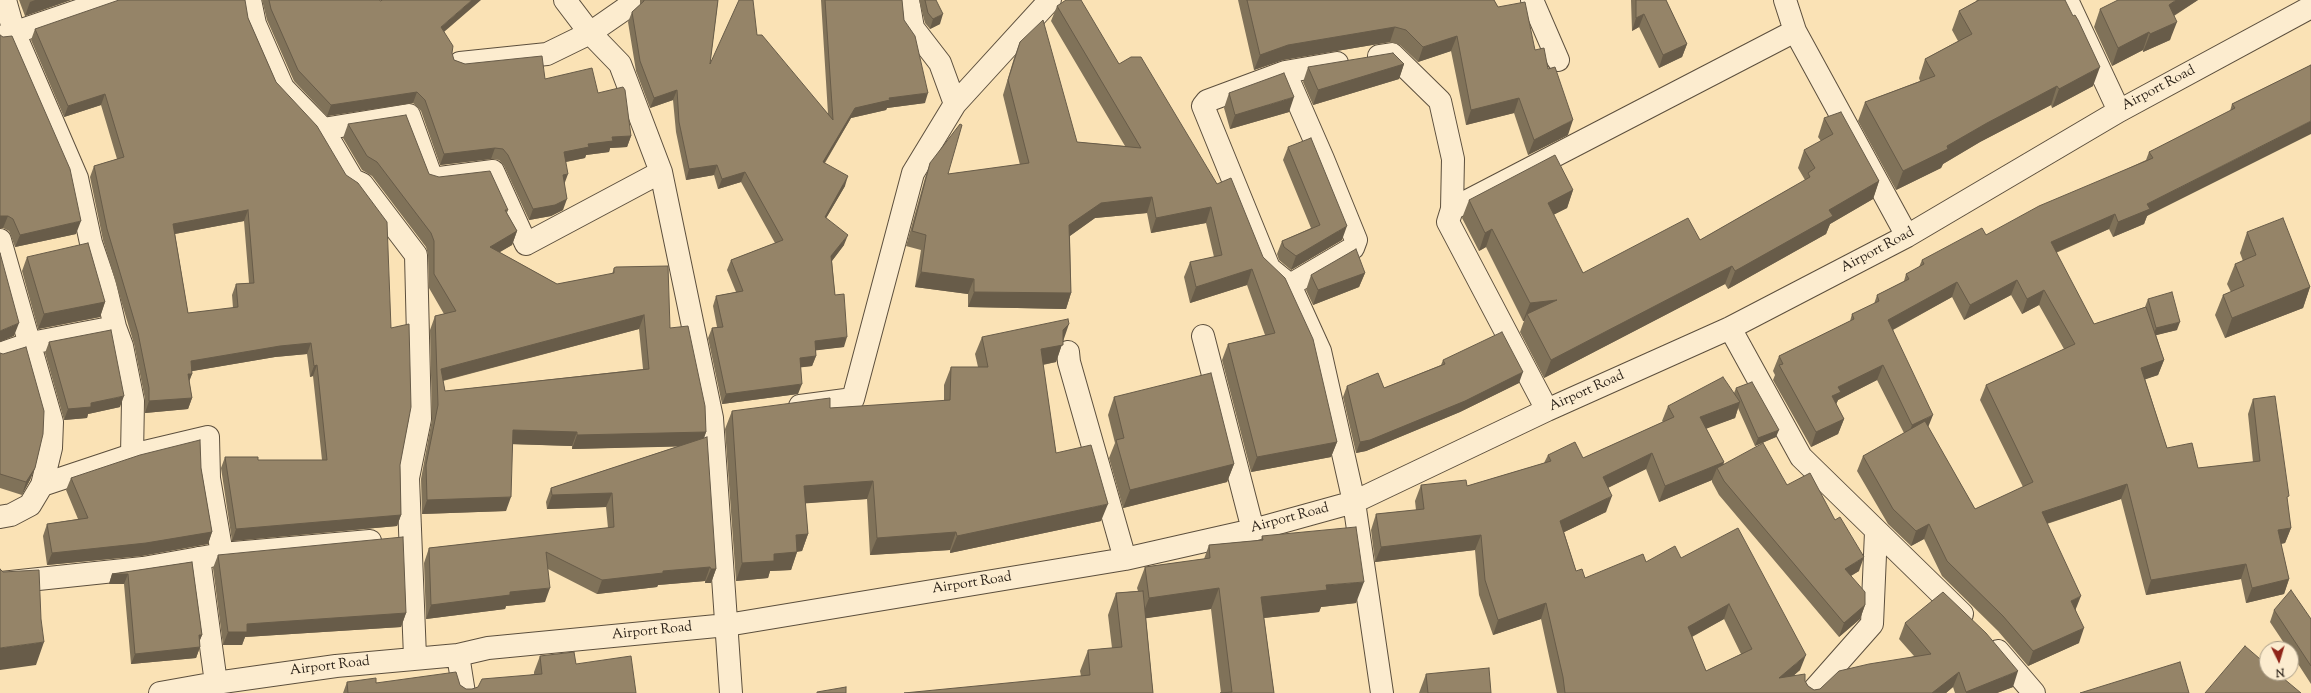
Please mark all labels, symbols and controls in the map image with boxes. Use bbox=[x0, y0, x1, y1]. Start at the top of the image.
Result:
street label: Airport Road bbox=[2120, 63, 2198, 115]
street label: Airport Road bbox=[1839, 225, 1917, 277]
street label: Airport Road bbox=[1547, 368, 1627, 416]
street label: Airport Road bbox=[1249, 500, 1331, 538]
street label: Airport Road bbox=[931, 569, 1013, 599]
street label: Airport Road bbox=[611, 619, 693, 645]
north arrow bbox=[2259, 641, 2299, 681]
street label: Airport Road bbox=[289, 654, 371, 680]
text: N bbox=[2275, 664, 2285, 680]

